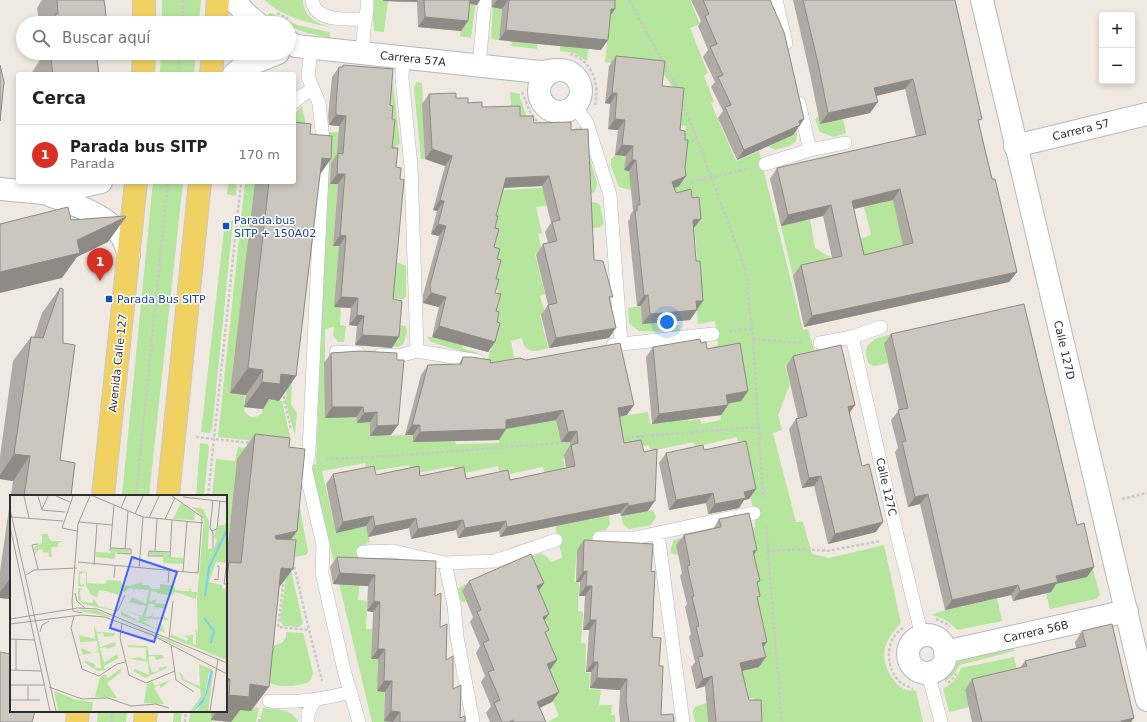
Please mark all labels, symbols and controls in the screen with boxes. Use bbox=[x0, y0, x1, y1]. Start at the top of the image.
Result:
map controls bbox=[1099, 12, 1135, 84]
button: + bbox=[1099, 12, 1135, 48]
search box bbox=[16, 16, 296, 60]
icon: search bbox=[30, 27, 52, 49]
text: Buscar aquí bbox=[62, 29, 150, 47]
button: − bbox=[1099, 48, 1135, 84]
street label: Carrera 57A bbox=[379, 49, 447, 69]
text: Cerca bbox=[32, 88, 86, 108]
street label: Carrera 57 bbox=[1051, 117, 1111, 143]
text: Parada bus SITP bbox=[70, 138, 208, 156]
text: 1 bbox=[40, 147, 50, 162]
text: 170 m bbox=[238, 147, 280, 162]
text: Parada bbox=[70, 156, 115, 171]
place label: Parada.bus SITP + 150A02 bbox=[234, 214, 316, 240]
marker: Parada.bus SITP + 150A02 bbox=[221, 221, 231, 231]
pin: 1 bbox=[87, 248, 113, 281]
place label: Parada Bus SITP bbox=[117, 293, 206, 306]
marker: Parada Bus SITP bbox=[104, 294, 114, 304]
your location bbox=[657, 312, 677, 332]
street label: Avenida Calle 127 bbox=[106, 313, 130, 413]
street label: Calle 127D bbox=[1051, 319, 1077, 381]
street label: Calle 127C bbox=[873, 457, 899, 518]
inset map bbox=[10, 495, 227, 712]
street label: Carrera 56B bbox=[1002, 618, 1070, 646]

